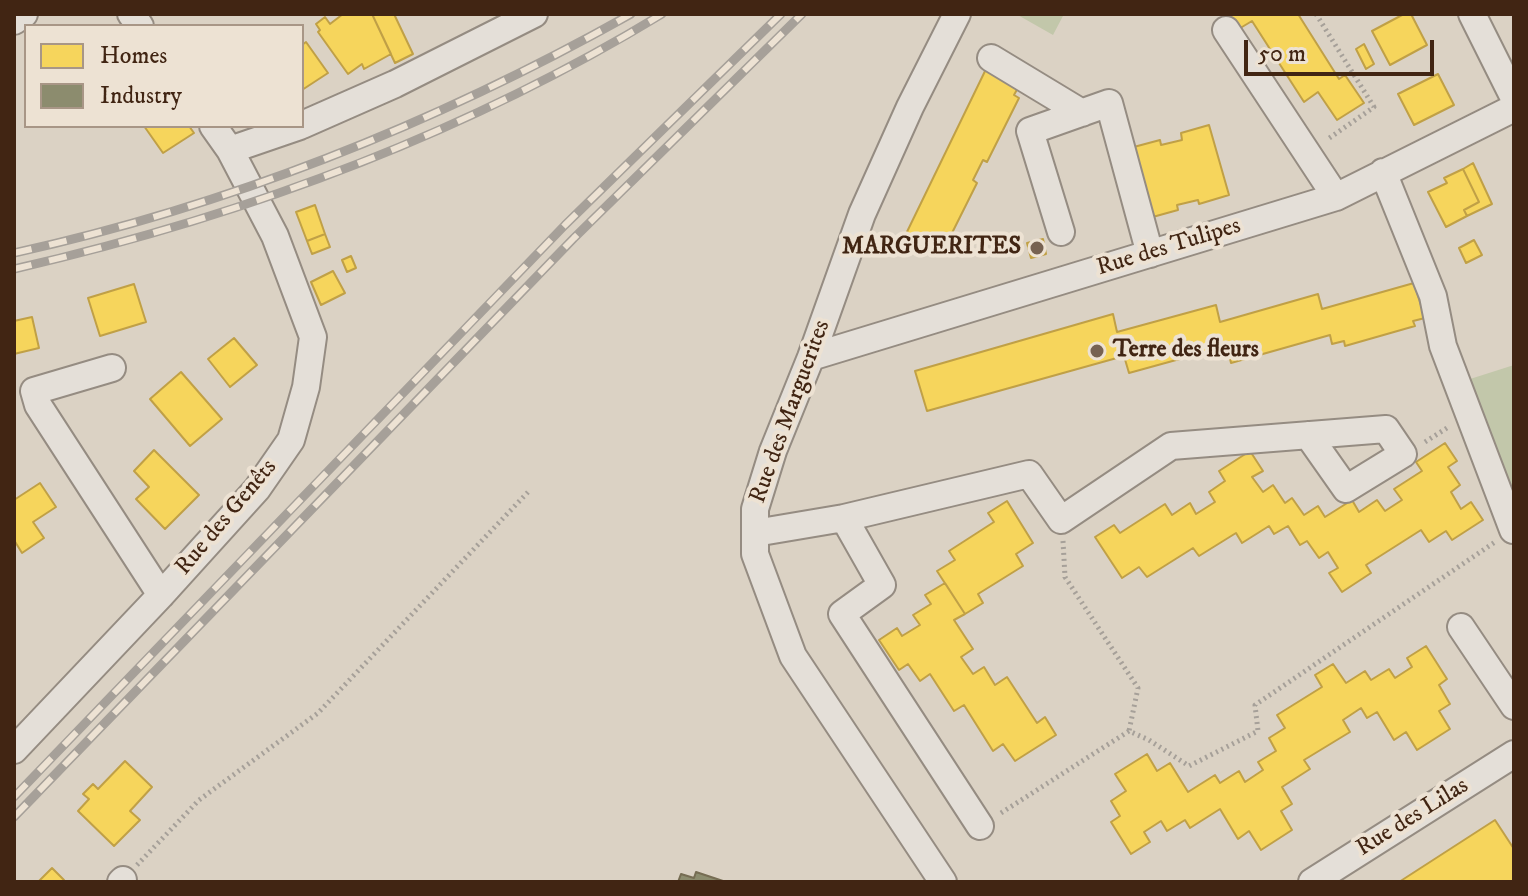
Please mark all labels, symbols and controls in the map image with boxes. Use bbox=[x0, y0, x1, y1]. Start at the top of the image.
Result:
legend bbox=[24, 24, 304, 128]
scale bar bbox=[1248, 24, 1438, 74]
text: 50 m bbox=[1258, 39, 1306, 69]
text: Homes bbox=[100, 41, 167, 71]
text: Industry bbox=[100, 81, 182, 111]
street label: Rue des Tulipes bbox=[1093, 212, 1245, 284]
place label: MARGUERITES bbox=[842, 234, 1021, 262]
marker: MARGUERITES bbox=[1028, 239, 1046, 257]
street label: Rue des Marguerites bbox=[745, 317, 837, 507]
place label: Terre des fleurs bbox=[1113, 337, 1259, 365]
marker: Terre des fleurs bbox=[1088, 342, 1106, 360]
street label: Rue des Genêts bbox=[170, 454, 284, 582]
street label: Rue des Lilas bbox=[1352, 772, 1474, 864]

